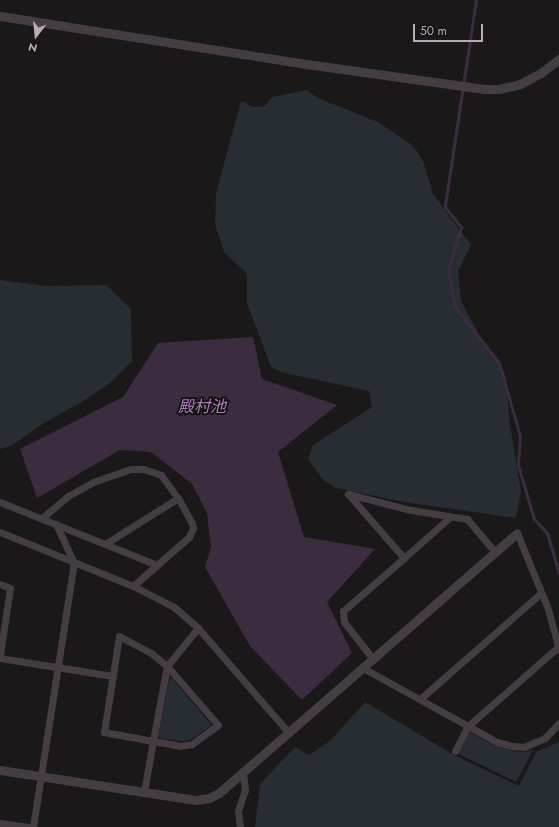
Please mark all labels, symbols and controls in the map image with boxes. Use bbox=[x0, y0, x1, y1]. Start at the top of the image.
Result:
north arrow bbox=[16, 16, 56, 56]
scale bar bbox=[415, 16, 485, 42]
text: 50 m bbox=[420, 22, 447, 40]
text: N bbox=[26, 39, 39, 56]
water label: 殿村池 bbox=[178, 397, 226, 417]

